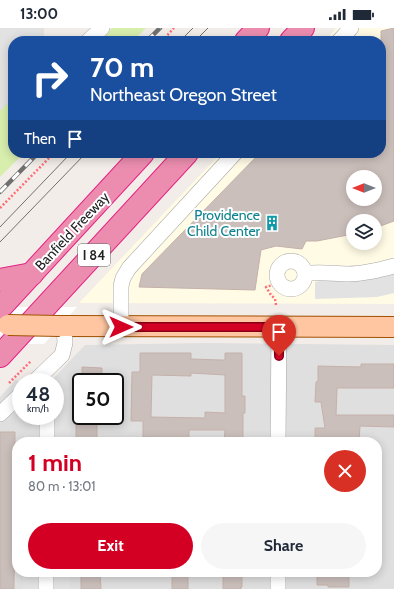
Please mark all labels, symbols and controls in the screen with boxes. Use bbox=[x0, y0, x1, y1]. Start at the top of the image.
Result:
text: 13:00 bbox=[20, 5, 58, 23]
text: 70 m bbox=[90, 50, 154, 84]
icon: right bbox=[24, 52, 76, 104]
text: Northeast Oregon Street bbox=[90, 84, 277, 106]
icon: arrive bbox=[64, 128, 86, 150]
text: Then bbox=[24, 130, 56, 148]
north arrow bbox=[346, 170, 382, 206]
map controls bbox=[346, 170, 382, 250]
street label: Banfield Freeway bbox=[31, 188, 113, 274]
place label: Providence Child Center bbox=[187, 206, 261, 240]
building icon: Providence Child Center bbox=[263, 214, 281, 232]
button: layers bbox=[346, 214, 382, 250]
road number: I 84 bbox=[78, 244, 110, 266]
position arrow bbox=[100, 306, 142, 348]
pin bbox=[262, 315, 296, 356]
icon: arrive bbox=[268, 321, 290, 343]
speed limit sign: 50 bbox=[72, 373, 124, 425]
text: 48 bbox=[26, 382, 50, 406]
text: km/h bbox=[27, 402, 49, 415]
text: 1 min bbox=[28, 448, 82, 477]
button: close bbox=[324, 450, 366, 492]
text: 80 m · 13:01 bbox=[28, 478, 96, 494]
button: Exit bbox=[28, 523, 193, 569]
button: Share bbox=[201, 523, 366, 569]

